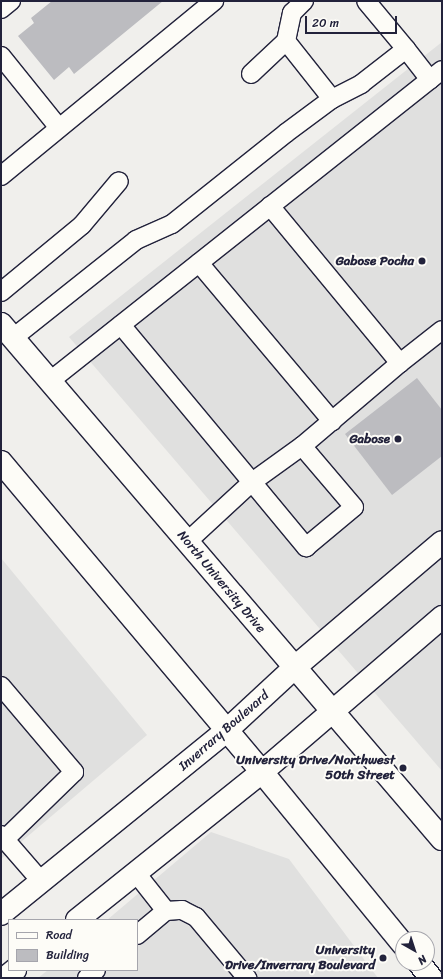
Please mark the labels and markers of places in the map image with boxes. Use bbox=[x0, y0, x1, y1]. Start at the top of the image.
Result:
place label: Gabose Pocha bbox=[336, 253, 414, 269]
marker: Gabose Pocha bbox=[417, 256, 427, 266]
place label: Gabose bbox=[349, 431, 390, 447]
marker: Gabose bbox=[393, 434, 403, 444]
place label: University Drive/Northwest 50th Street bbox=[236, 753, 395, 784]
marker: University Drive/Northwest 50th Street bbox=[398, 763, 408, 773]
place label: University Drive/Inverrary Boulevard bbox=[225, 943, 375, 974]
marker: University Drive/Inverrary Boulevard bbox=[378, 953, 388, 963]

